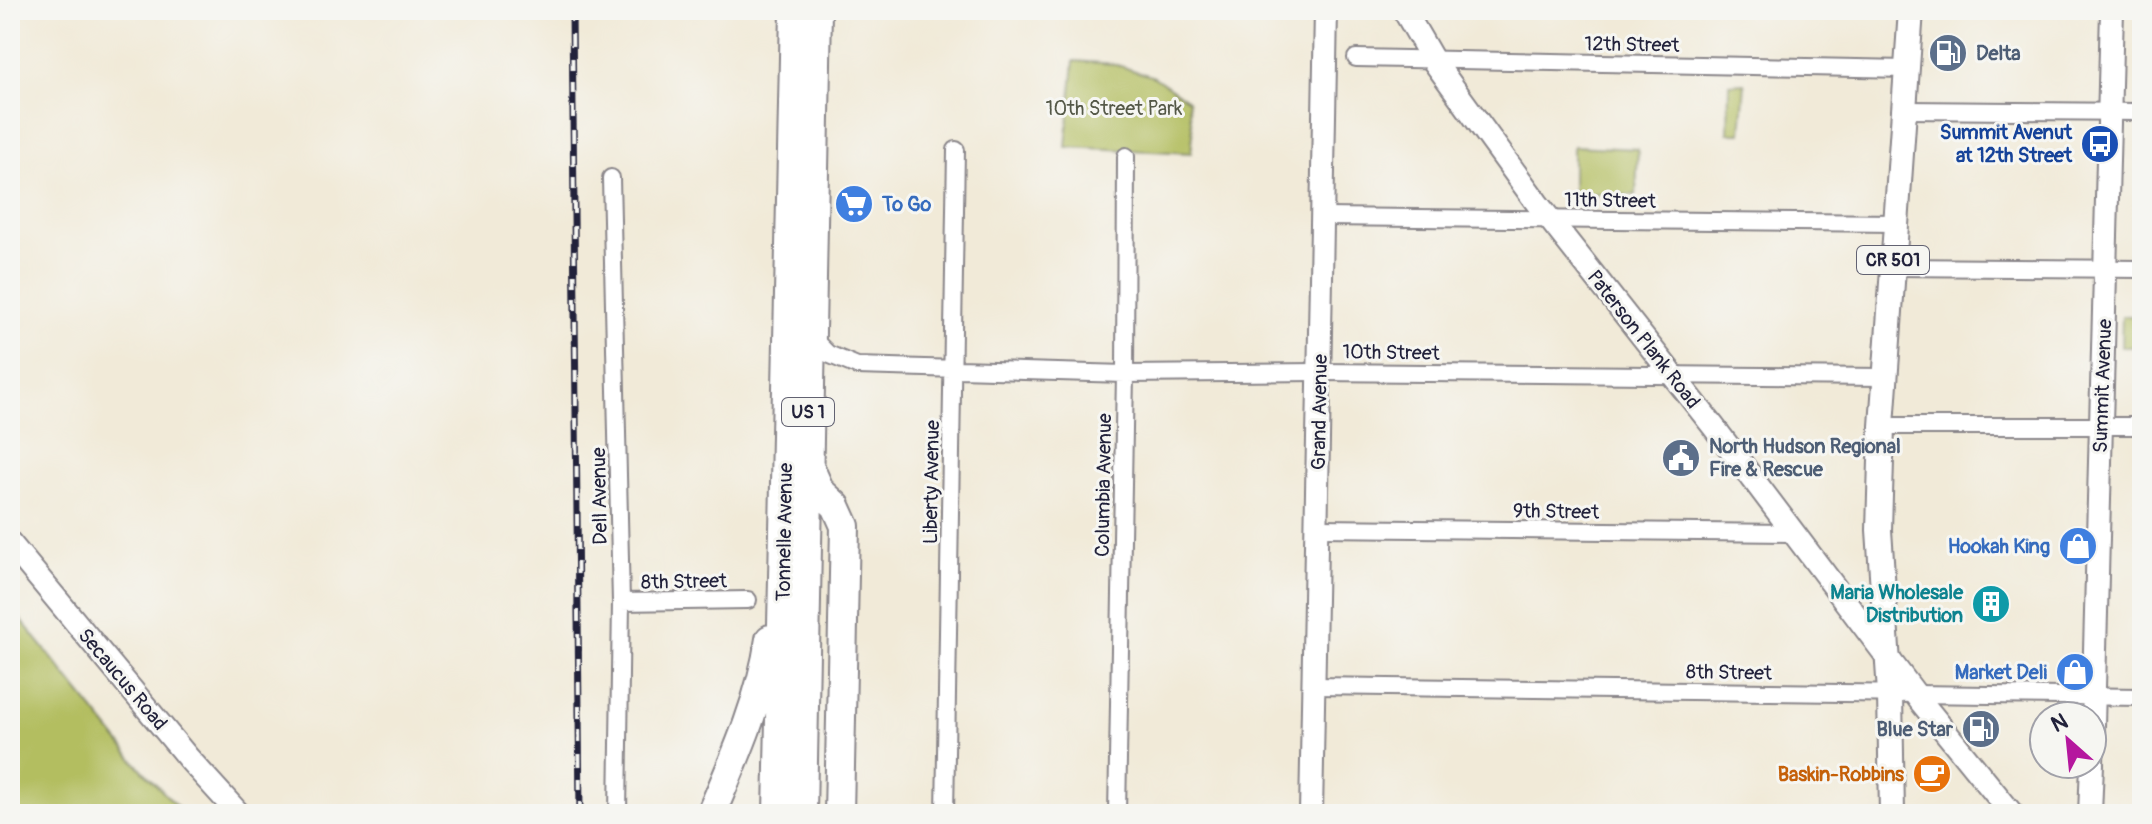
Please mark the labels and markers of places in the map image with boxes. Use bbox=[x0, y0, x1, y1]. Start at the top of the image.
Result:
fuel station icon: Delta bbox=[1927, 32, 1969, 74]
place label: Delta bbox=[1976, 41, 2021, 66]
place label: Summit Avenut at 12th Street bbox=[1940, 120, 2073, 168]
bus stop icon: Summit Avenut at 12th Street bbox=[2079, 123, 2121, 165]
supermarket icon: To Go bbox=[833, 183, 875, 225]
place label: To Go bbox=[881, 192, 932, 217]
place label: North Hudson Regional Fire & Rescue bbox=[1709, 434, 1901, 482]
public building icon: North Hudson Regional Fire & Rescue bbox=[1660, 437, 1702, 479]
shop icon: Hookah King bbox=[2057, 525, 2099, 567]
place label: Hookah King bbox=[1948, 534, 2050, 559]
place label: Maria Wholesale Distribution bbox=[1830, 580, 1964, 628]
building icon: Maria Wholesale Distribution bbox=[1970, 583, 2012, 625]
shop icon: Market Deli bbox=[2054, 651, 2096, 693]
place label: Market Deli bbox=[1955, 660, 2047, 685]
fuel station icon: Blue Star bbox=[1960, 708, 2002, 750]
place label: Blue Star bbox=[1877, 717, 1954, 742]
cafe icon: Baskin-Robbins bbox=[1911, 753, 1953, 795]
place label: Baskin-Robbins bbox=[1778, 762, 1904, 787]

